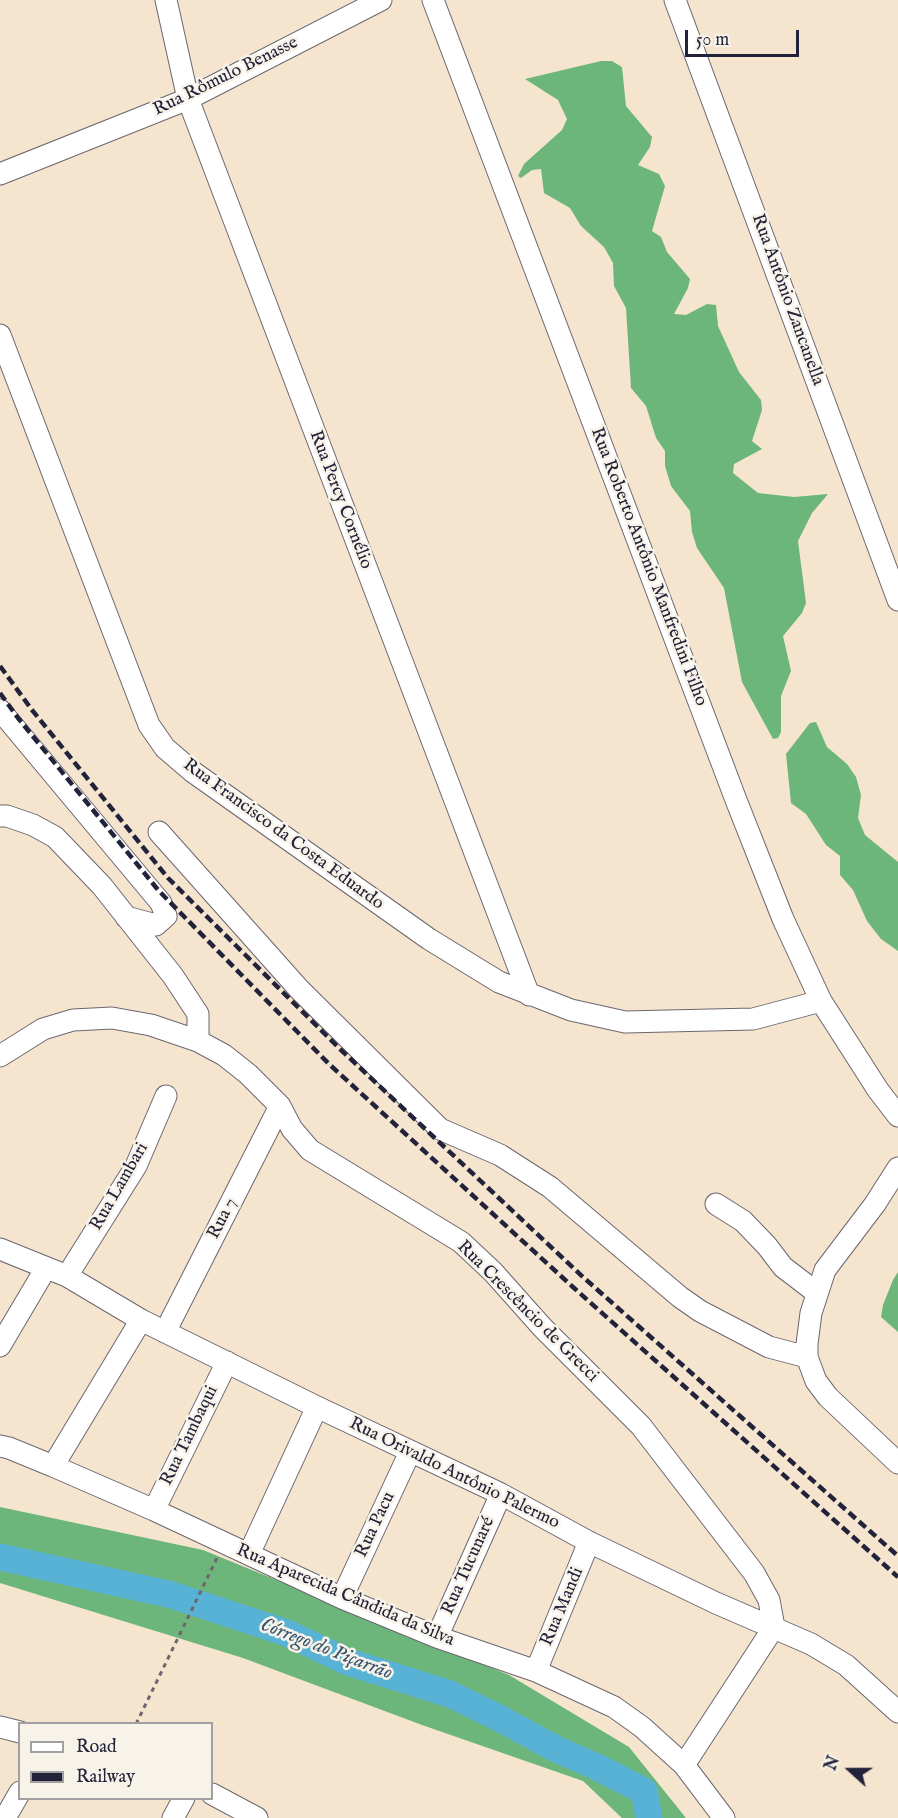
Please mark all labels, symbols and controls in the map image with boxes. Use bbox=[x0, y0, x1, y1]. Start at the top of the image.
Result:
scale bar bbox=[688, 18, 802, 56]
text: 50 m bbox=[696, 29, 729, 52]
street label: Rua Rômulo Benasse bbox=[150, 33, 302, 121]
street label: Rua Antônio Zancanella bbox=[746, 211, 828, 389]
street label: Rua Roberto Antônio Manfredini Filho bbox=[585, 425, 711, 709]
street label: Rua Percy Cornélio bbox=[304, 428, 376, 572]
street label: Rua Francisco da Costa Eduardo bbox=[178, 755, 388, 915]
street label: Rua Lambari bbox=[86, 1139, 154, 1235]
street label: Rua 7 bbox=[204, 1195, 242, 1243]
street label: Rua Crescêncio de Grecci bbox=[452, 1237, 602, 1387]
street label: Rua Tambaqui bbox=[157, 1383, 223, 1489]
street label: Rua Orivaldo Antônio Palermo bbox=[345, 1414, 563, 1534]
street label: Rua Pacu bbox=[351, 1489, 401, 1561]
street label: Rua Tucunaré bbox=[438, 1514, 500, 1618]
street label: Rua Aparecida Cândida da Silva bbox=[233, 1540, 457, 1652]
street label: Rua Mandi bbox=[537, 1564, 589, 1650]
water label: Córrego do Piçarrão bbox=[257, 1614, 395, 1686]
legend bbox=[18, 1722, 213, 1800]
text: Road bbox=[76, 1736, 117, 1759]
north arrow bbox=[820, 1740, 880, 1800]
text: N bbox=[821, 1754, 845, 1774]
text: Railway bbox=[76, 1766, 135, 1789]

